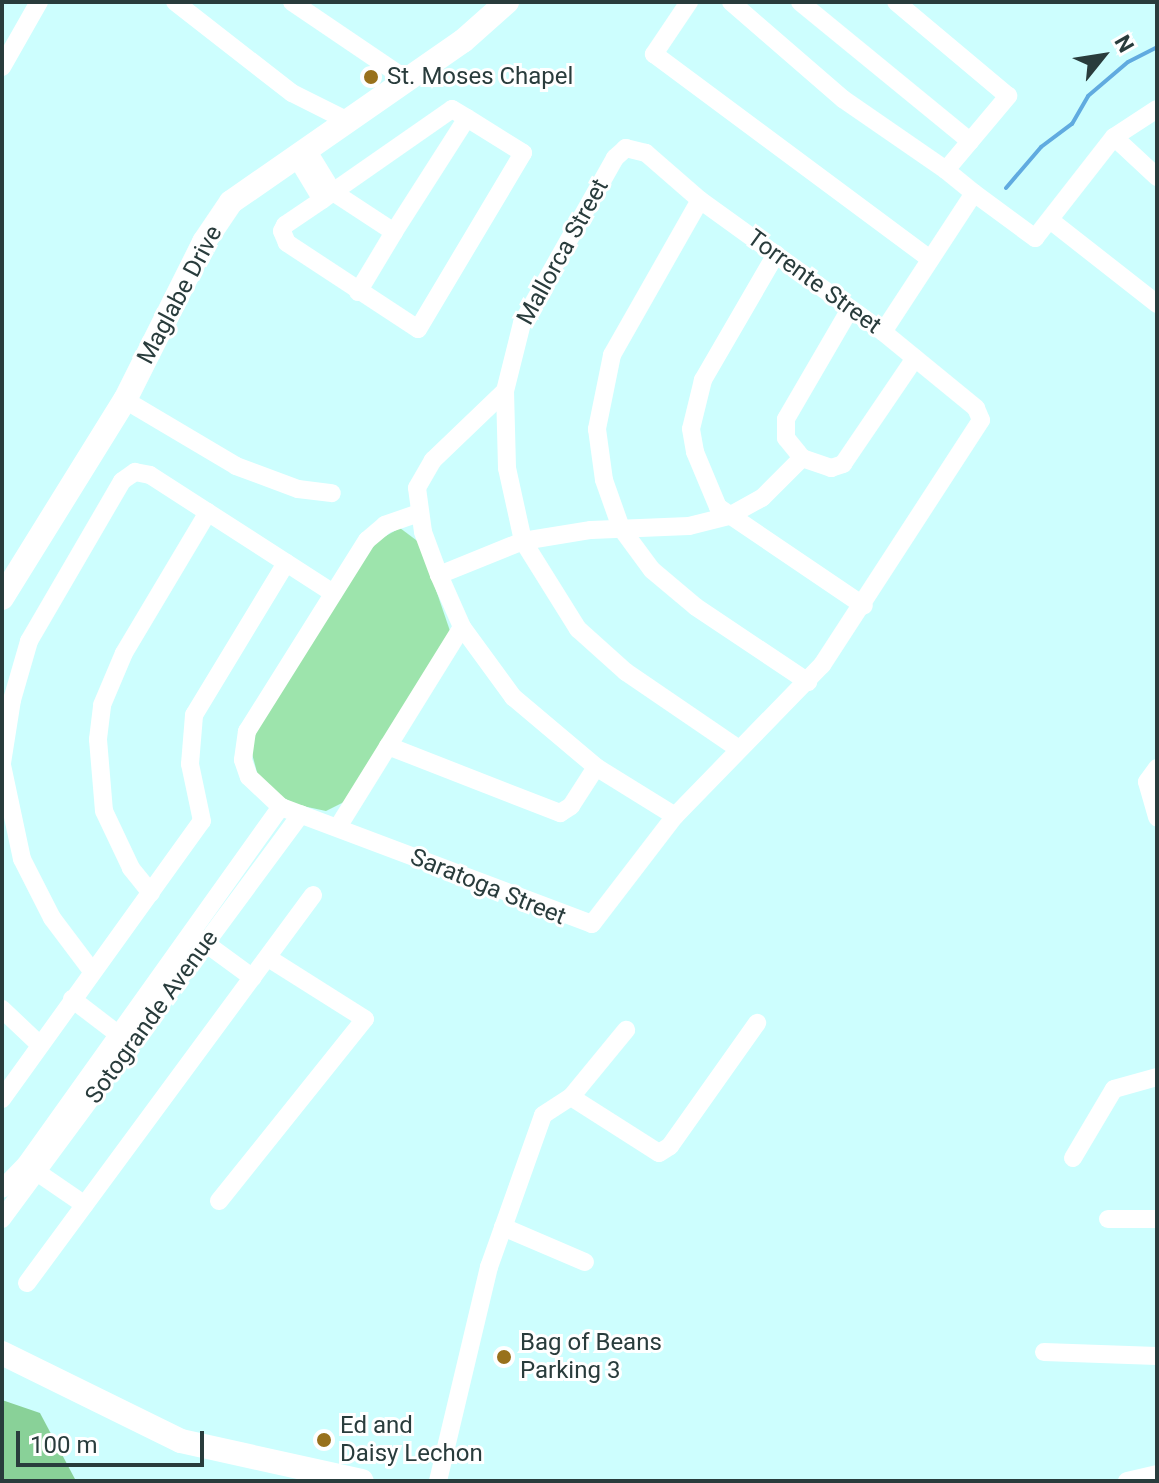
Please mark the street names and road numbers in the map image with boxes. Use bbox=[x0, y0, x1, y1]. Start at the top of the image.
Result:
street label: Mallorca Street bbox=[511, 174, 615, 330]
street label: Maglabe Drive bbox=[132, 221, 228, 369]
street label: Torrente Street bbox=[741, 224, 887, 340]
street label: Saratoga Street bbox=[406, 843, 570, 931]
street label: Sotogrande Avenue bbox=[79, 925, 225, 1109]

